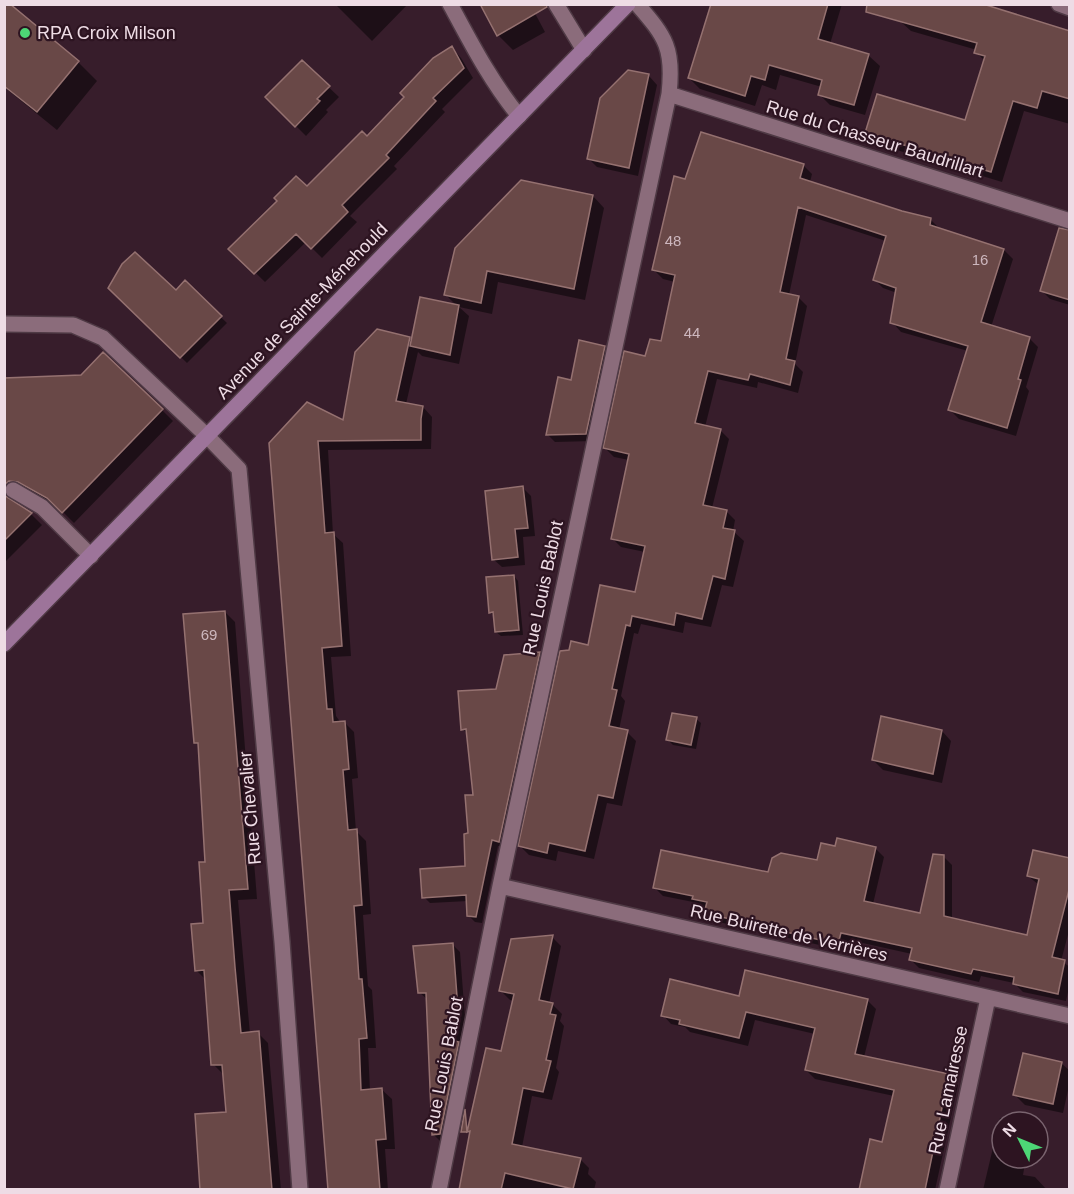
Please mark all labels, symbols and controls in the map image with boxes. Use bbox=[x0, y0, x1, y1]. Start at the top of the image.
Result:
place label: RPA Croix Milson bbox=[37, 23, 176, 43]
marker: RPA Croix Milson bbox=[18, 26, 32, 40]
street label: Rue du Chasseur Baudrillart bbox=[764, 96, 986, 182]
street label: Avenue de Sainte-Ménehould bbox=[213, 219, 391, 403]
house number: 48 bbox=[665, 232, 681, 249]
house number: 16 bbox=[972, 251, 988, 268]
house number: 44 bbox=[684, 324, 700, 341]
street label: Rue Louis Bablot bbox=[519, 519, 567, 657]
house number: 69 bbox=[201, 626, 217, 643]
street label: Rue Chevalier bbox=[235, 750, 265, 866]
street label: Rue Buirette de Verrières bbox=[688, 901, 890, 965]
street label: Rue Louis Bablot bbox=[421, 995, 467, 1133]
street label: Rue Lamairesse bbox=[925, 1024, 971, 1156]
north arrow bbox=[990, 1110, 1050, 1170]
text: N bbox=[999, 1120, 1020, 1140]

